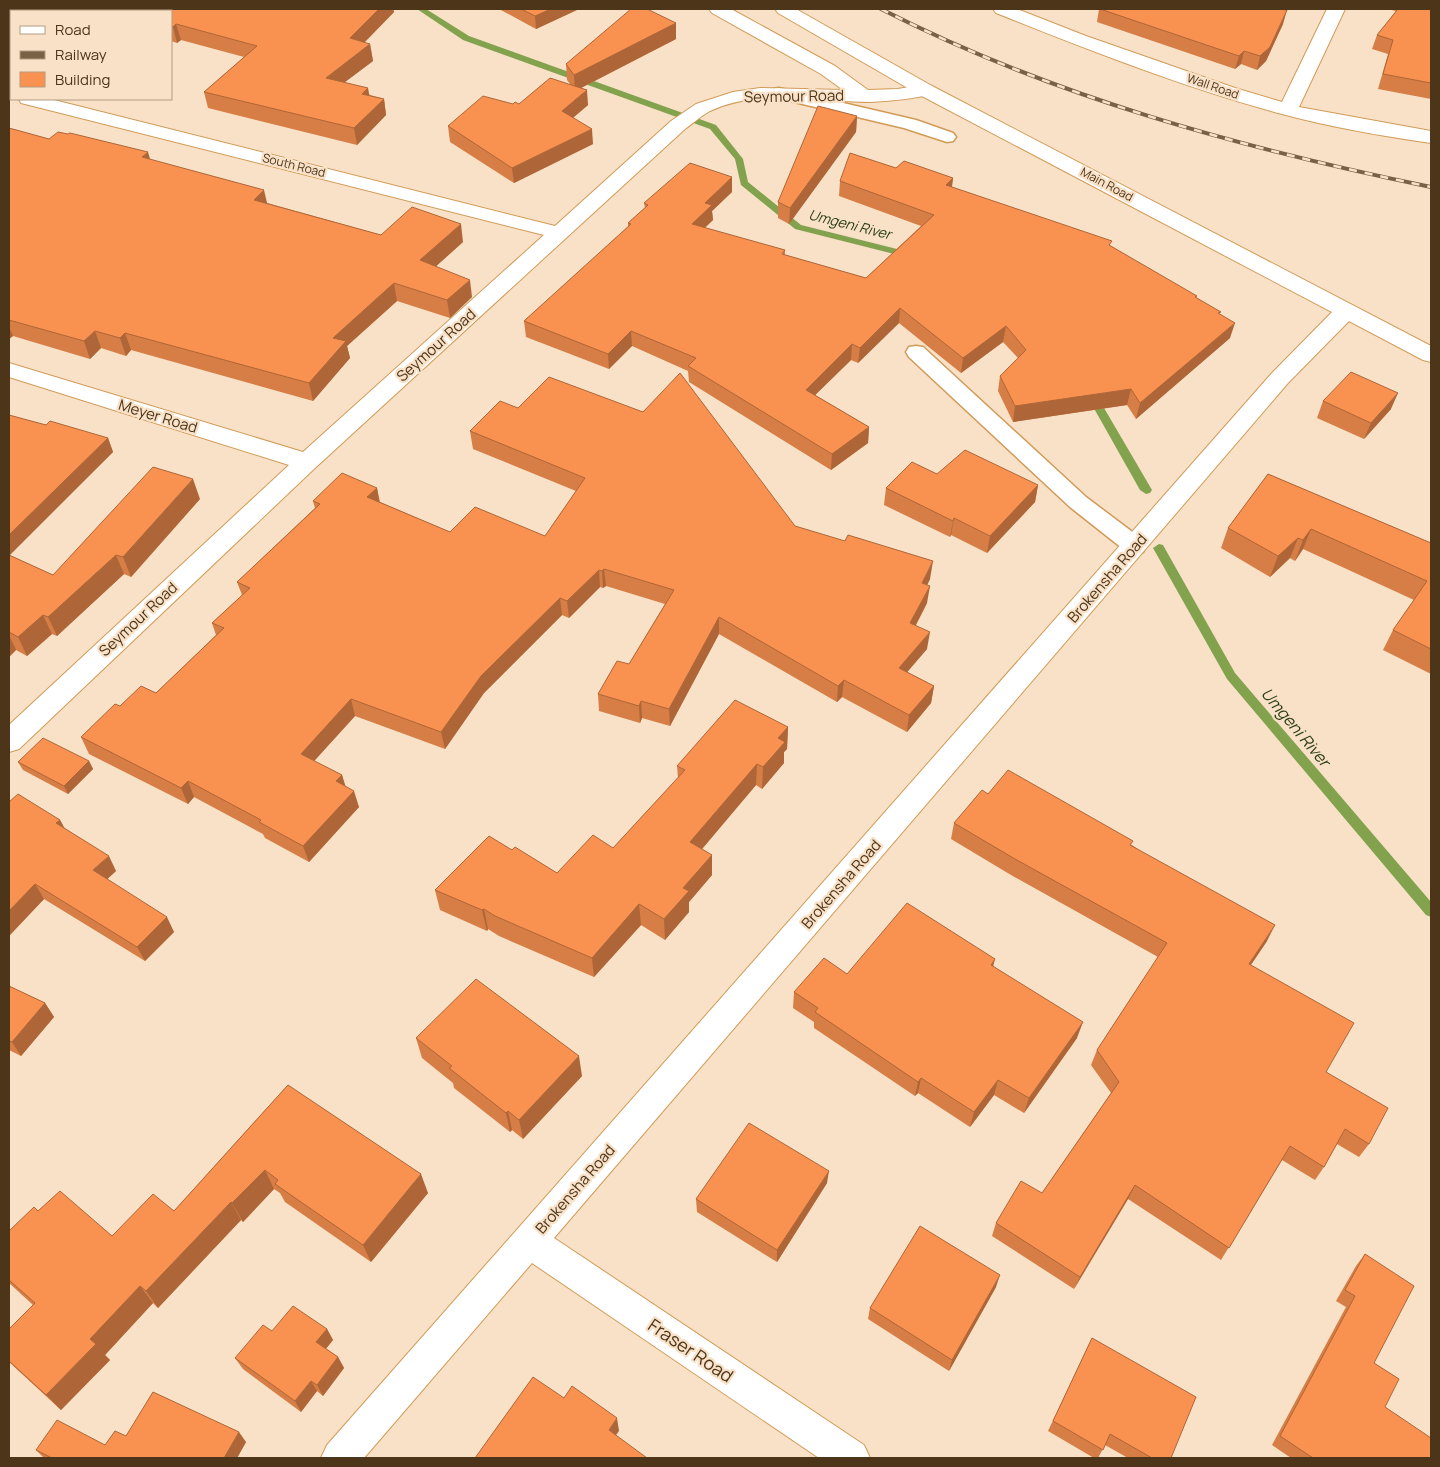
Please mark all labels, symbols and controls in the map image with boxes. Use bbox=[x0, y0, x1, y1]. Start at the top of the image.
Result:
legend bbox=[10, 10, 172, 100]
text: Road bbox=[55, 19, 91, 40]
text: Railway bbox=[55, 44, 107, 65]
text: Building bbox=[55, 69, 110, 90]
street label: Wall Road bbox=[1185, 69, 1241, 103]
street label: Seymour Road bbox=[744, 85, 844, 107]
street label: South Road bbox=[261, 149, 327, 181]
street label: Main Road bbox=[1078, 163, 1136, 205]
water label: Umgeni River bbox=[807, 205, 895, 244]
street label: Seymour Road bbox=[392, 304, 480, 386]
street label: Meyer Road bbox=[116, 394, 200, 438]
street label: Brokensha Road bbox=[1062, 529, 1152, 627]
street label: Seymour Road bbox=[94, 577, 182, 661]
water label: Umgeni River bbox=[1257, 683, 1337, 773]
street label: Brokensha Road bbox=[796, 835, 886, 933]
street label: Brokensha Road bbox=[530, 1140, 620, 1238]
street label: Fraser Road bbox=[644, 1313, 738, 1387]

